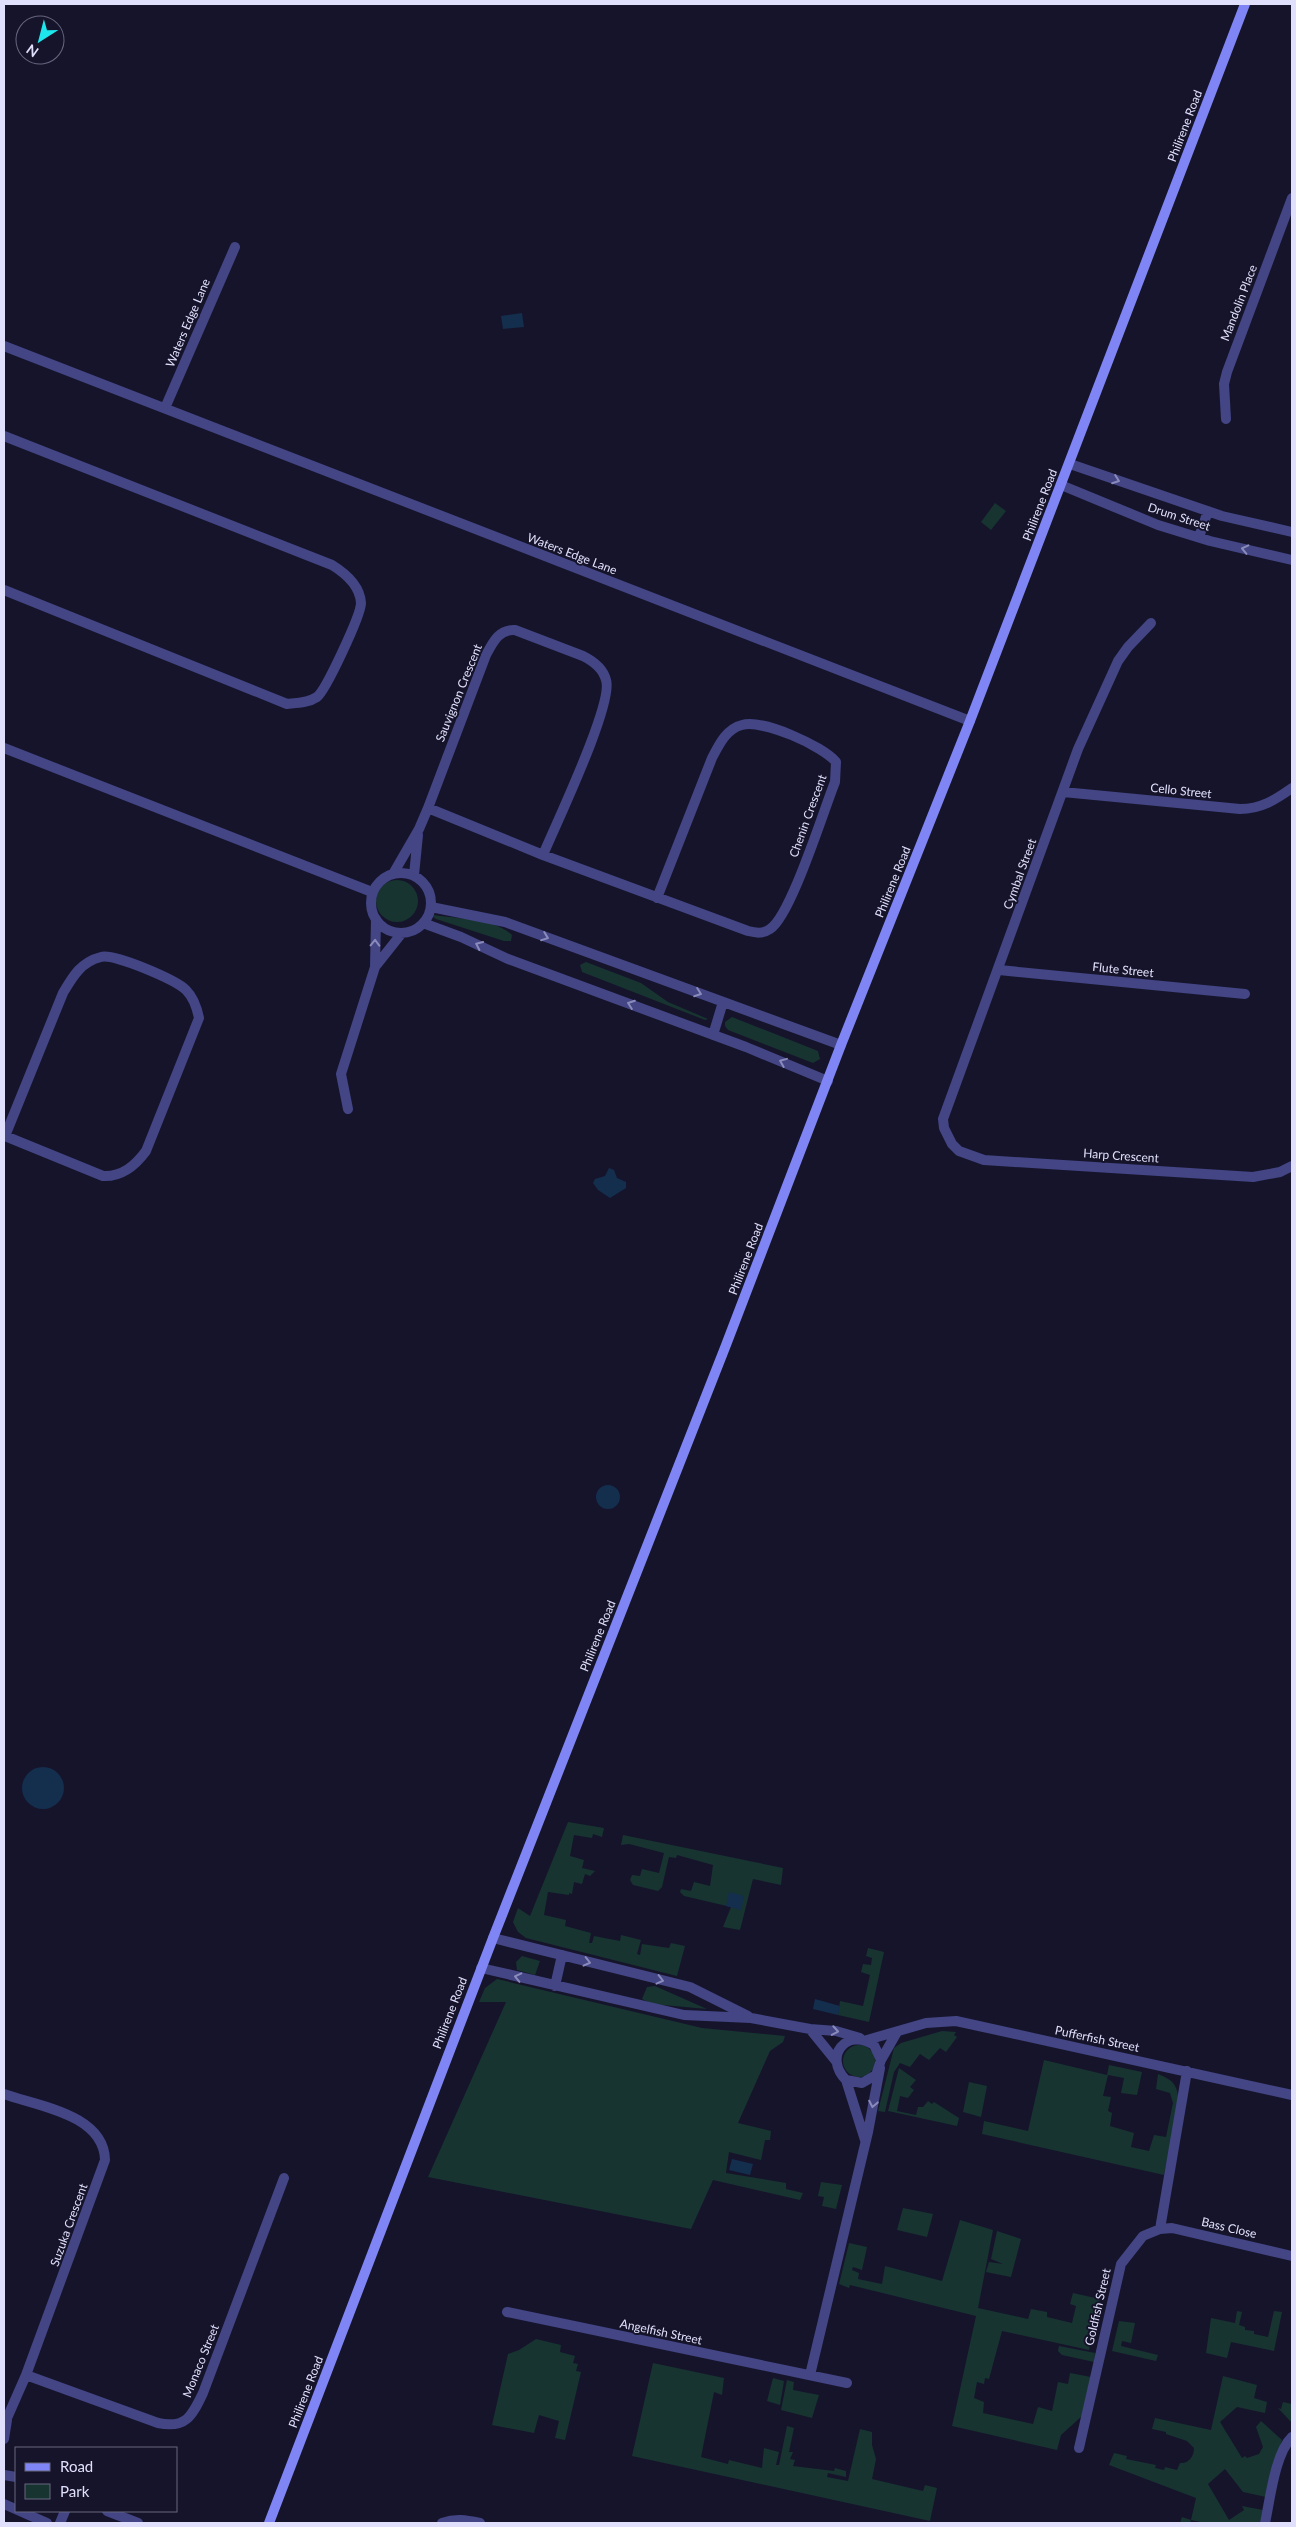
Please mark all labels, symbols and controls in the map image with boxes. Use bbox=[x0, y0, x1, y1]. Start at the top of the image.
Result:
north arrow bbox=[15, 15, 65, 65]
text: N bbox=[23, 41, 41, 61]
street label: Philirene Road bbox=[1164, 88, 1205, 164]
street label: Mandolin Place bbox=[1217, 263, 1260, 343]
street label: Waters Edge Lane bbox=[162, 276, 213, 369]
street label: Philirene Road bbox=[1019, 467, 1060, 543]
one-way arrow bbox=[1111, 474, 1119, 484]
street label: Drum Street bbox=[1146, 499, 1213, 534]
street label: Waters Edge Lane bbox=[525, 530, 619, 578]
one-way arrow bbox=[1240, 544, 1249, 555]
street label: Sauvignon Crescent bbox=[432, 641, 485, 744]
street label: Chenin Crescent bbox=[786, 772, 830, 859]
street label: Cello Street bbox=[1150, 780, 1213, 801]
street label: Cymbal Street bbox=[1000, 836, 1039, 911]
street label: Philirene Road bbox=[871, 844, 914, 920]
one-way arrow bbox=[541, 931, 549, 941]
one-way arrow bbox=[370, 939, 380, 947]
one-way arrow bbox=[476, 941, 485, 951]
street label: Flute Street bbox=[1092, 959, 1155, 980]
one-way arrow bbox=[693, 987, 702, 997]
one-way arrow bbox=[627, 1000, 636, 1010]
one-way arrow bbox=[779, 1058, 787, 1068]
street label: Harp Crescent bbox=[1083, 1145, 1160, 1166]
street label: Philirene Road bbox=[725, 1221, 766, 1297]
street label: Philirene Road bbox=[576, 1598, 619, 1674]
one-way arrow bbox=[583, 1956, 591, 1966]
one-way arrow bbox=[514, 1972, 523, 1983]
one-way arrow bbox=[656, 1974, 665, 1985]
street label: Philirene Road bbox=[429, 1975, 470, 2051]
street label: Pufferfish Street bbox=[1054, 2022, 1141, 2055]
one-way arrow bbox=[831, 2026, 840, 2036]
one-way arrow bbox=[869, 2100, 879, 2109]
street label: Suzuka Crescent bbox=[47, 2181, 91, 2268]
street label: Bass Close bbox=[1200, 2214, 1258, 2241]
street label: Goldfish Street bbox=[1081, 2266, 1114, 2347]
street label: Angelfish Street bbox=[619, 2315, 704, 2348]
street label: Monaco Street bbox=[179, 2321, 222, 2400]
street label: Philirene Road bbox=[285, 2354, 326, 2430]
legend bbox=[15, 2447, 178, 2512]
text: Road bbox=[60, 2457, 93, 2475]
text: Park bbox=[60, 2482, 90, 2500]

